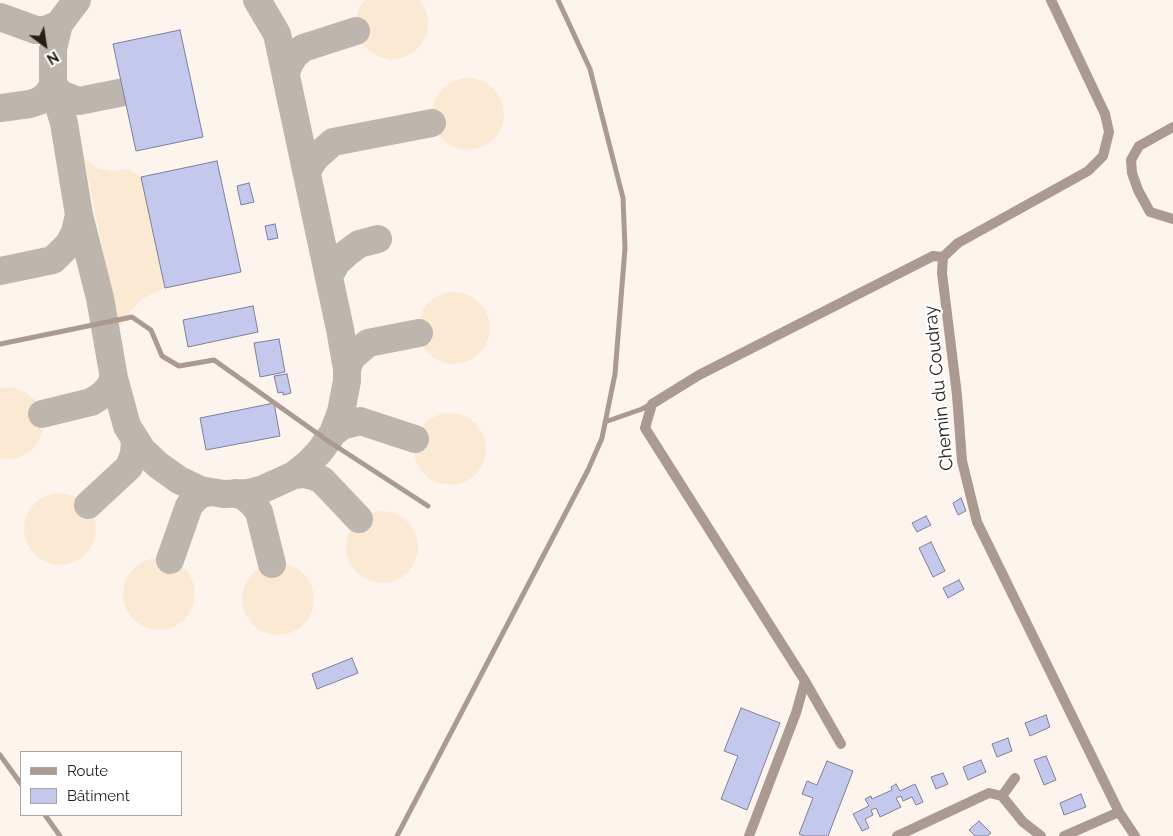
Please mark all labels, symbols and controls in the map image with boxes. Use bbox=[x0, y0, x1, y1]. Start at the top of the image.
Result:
north arrow bbox=[20, 20, 70, 70]
text: N bbox=[44, 48, 61, 67]
street label: Chemin du Coudray bbox=[920, 304, 958, 472]
legend bbox=[20, 751, 182, 816]
text: Route bbox=[67, 762, 108, 780]
text: Bâtiment bbox=[67, 787, 130, 805]

